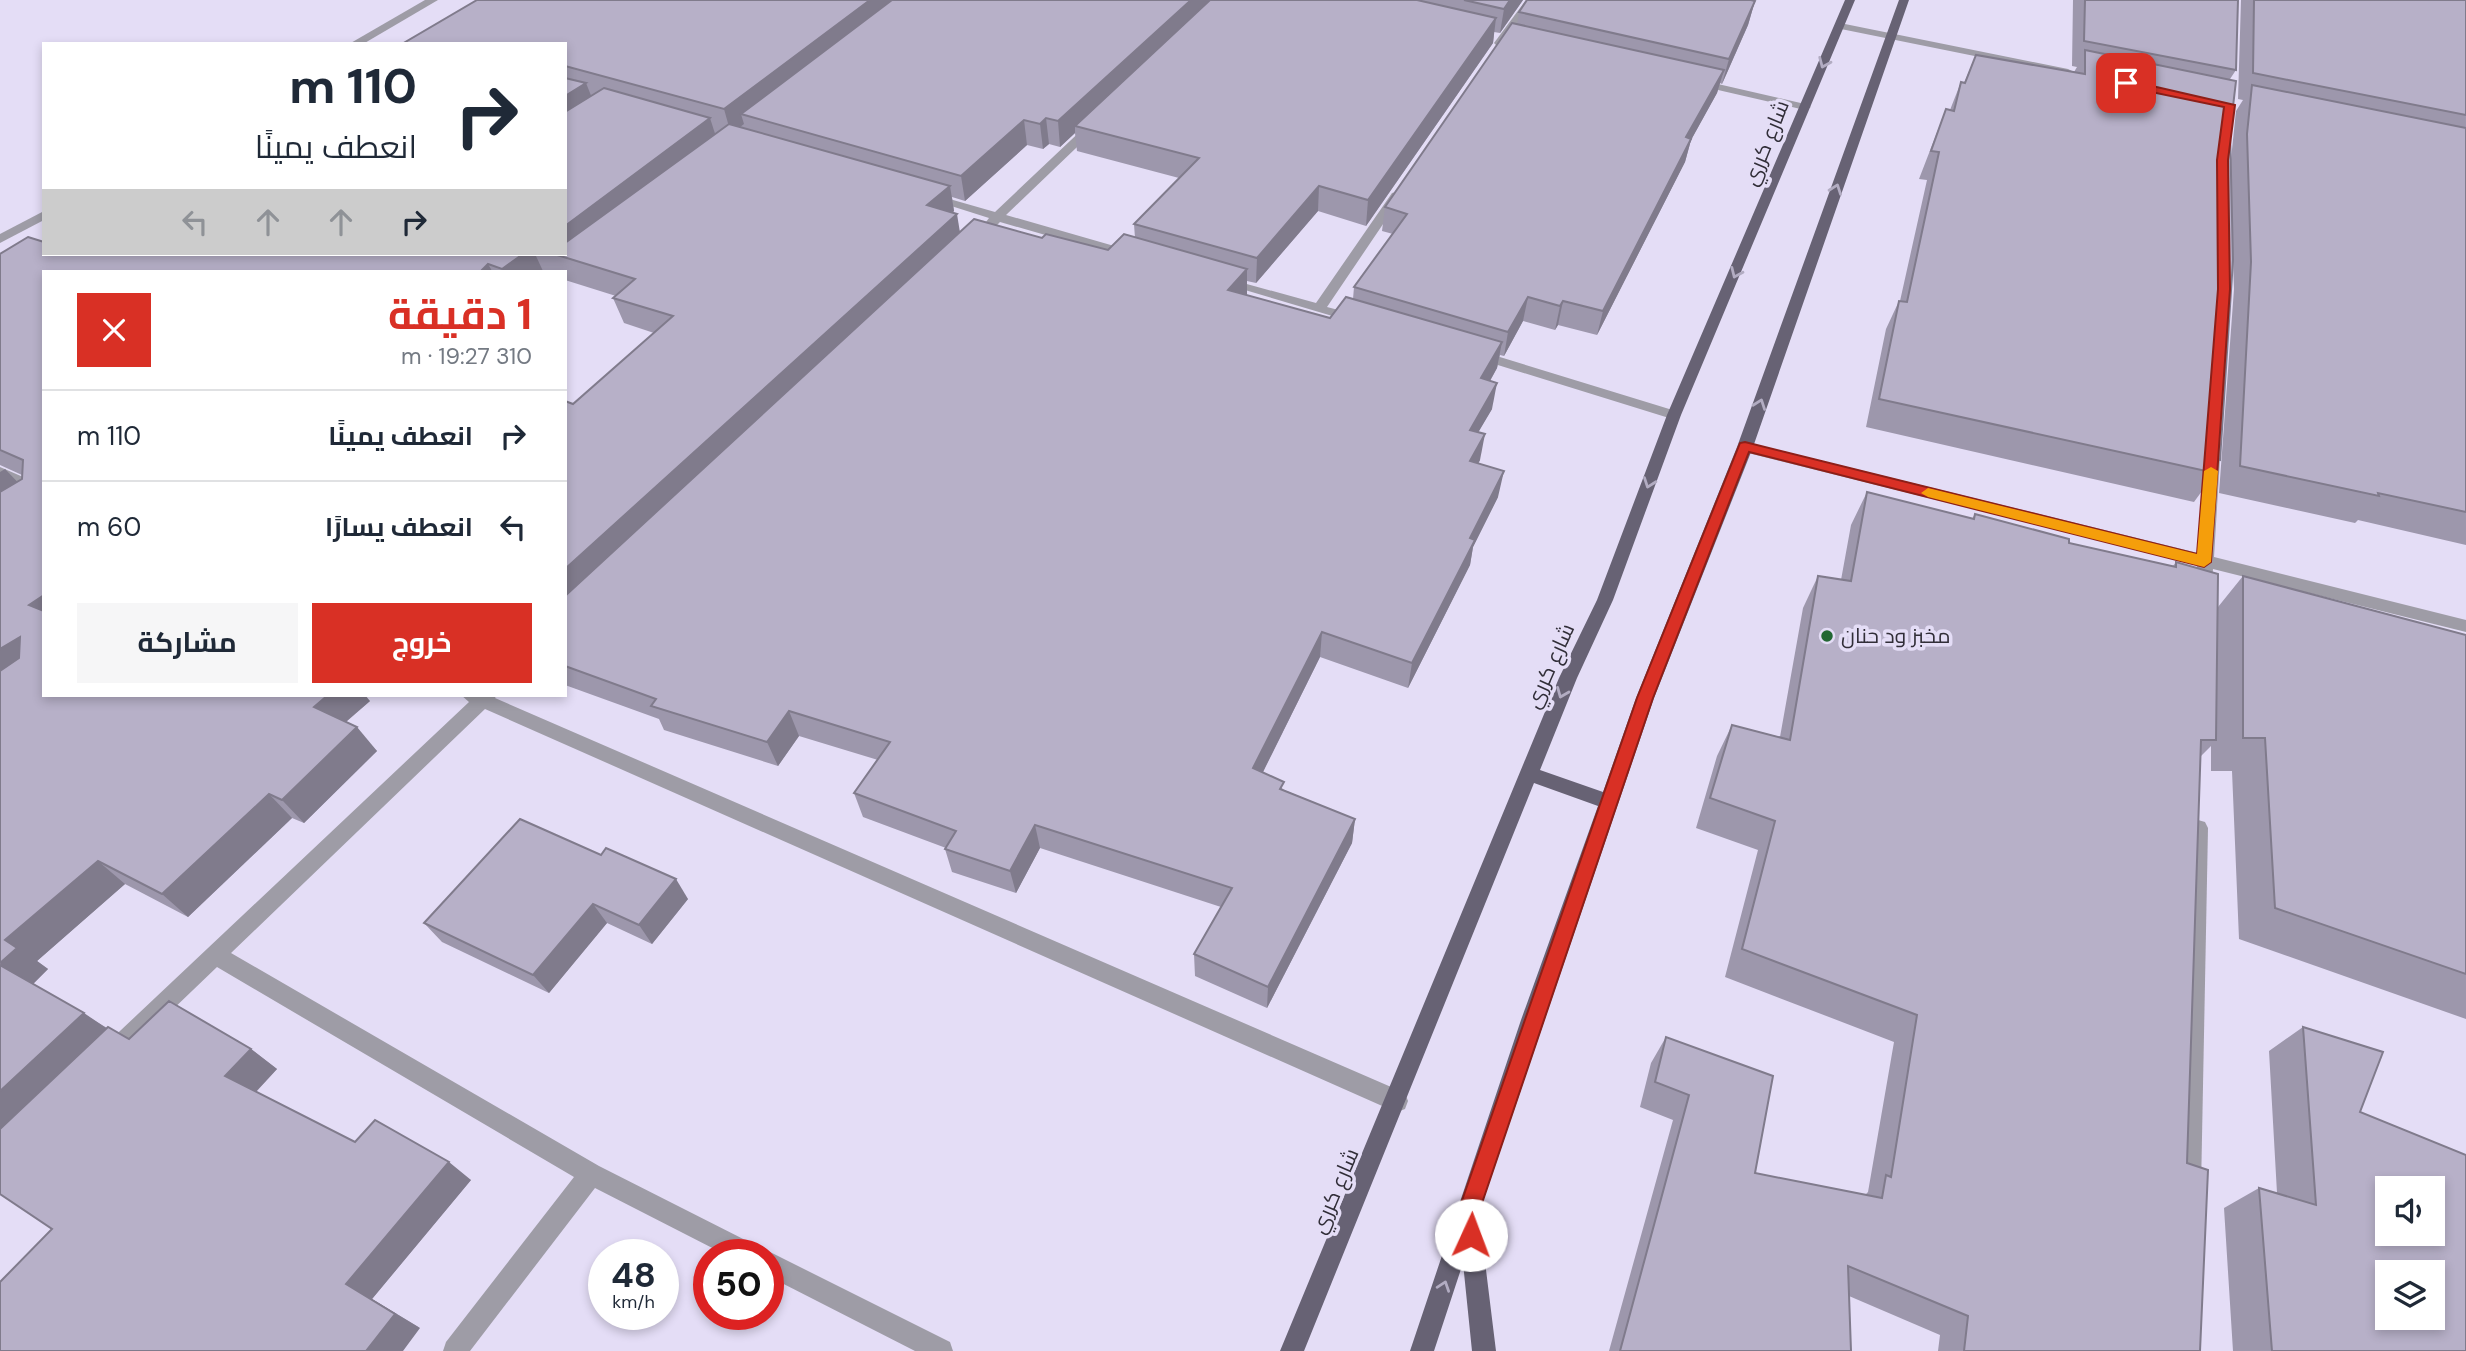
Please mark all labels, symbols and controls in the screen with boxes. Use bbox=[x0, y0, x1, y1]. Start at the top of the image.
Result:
pin bbox=[2096, 53, 2156, 113]
text: 110 m bbox=[289, 54, 417, 118]
one-way arrow bbox=[1818, 56, 1832, 68]
icon: arrive bbox=[2107, 64, 2145, 102]
icon: right bbox=[441, 70, 532, 161]
street label: شارع كرري bbox=[1736, 96, 1798, 191]
text: انعطف يمينًا bbox=[255, 126, 417, 168]
one-way arrow bbox=[1828, 184, 1842, 196]
icon: left bbox=[176, 203, 214, 241]
icon: ahead bbox=[249, 203, 287, 241]
icon: ahead bbox=[322, 203, 360, 241]
icon: right bbox=[395, 203, 433, 241]
one-way arrow bbox=[1730, 265, 1744, 278]
text: 1 دقيقة bbox=[388, 287, 532, 342]
button: close bbox=[77, 293, 151, 367]
text: 310 m · 19:27 bbox=[401, 341, 532, 371]
one-way arrow bbox=[1752, 398, 1766, 410]
icon: right bbox=[494, 417, 532, 455]
text: 110 m bbox=[77, 419, 141, 453]
text: انعطف يمينًا bbox=[328, 419, 473, 453]
one-way arrow bbox=[1643, 476, 1657, 488]
icon: left bbox=[494, 508, 532, 546]
text: 60 m bbox=[77, 510, 141, 544]
text: انعطف يسارًا bbox=[325, 510, 473, 544]
button: مشاركة bbox=[77, 603, 298, 683]
button: خروج bbox=[312, 603, 532, 683]
street label: شارع كرري bbox=[1519, 619, 1583, 714]
place label: مخبز ود حنان bbox=[1841, 622, 1950, 650]
marker: مخبز ود حنان bbox=[1819, 628, 1835, 644]
one-way arrow bbox=[1556, 685, 1570, 698]
street label: شارع كرري bbox=[1305, 1144, 1367, 1239]
map controls bbox=[2375, 1176, 2445, 1330]
button: sound bbox=[2375, 1176, 2445, 1246]
position arrow bbox=[1434, 1198, 1508, 1272]
speed limit sign: 50 bbox=[693, 1239, 784, 1330]
text: 48 bbox=[611, 1252, 656, 1298]
button: layers bbox=[2375, 1260, 2445, 1330]
one-way arrow bbox=[1436, 1281, 1450, 1293]
text: km/h bbox=[612, 1290, 655, 1314]

